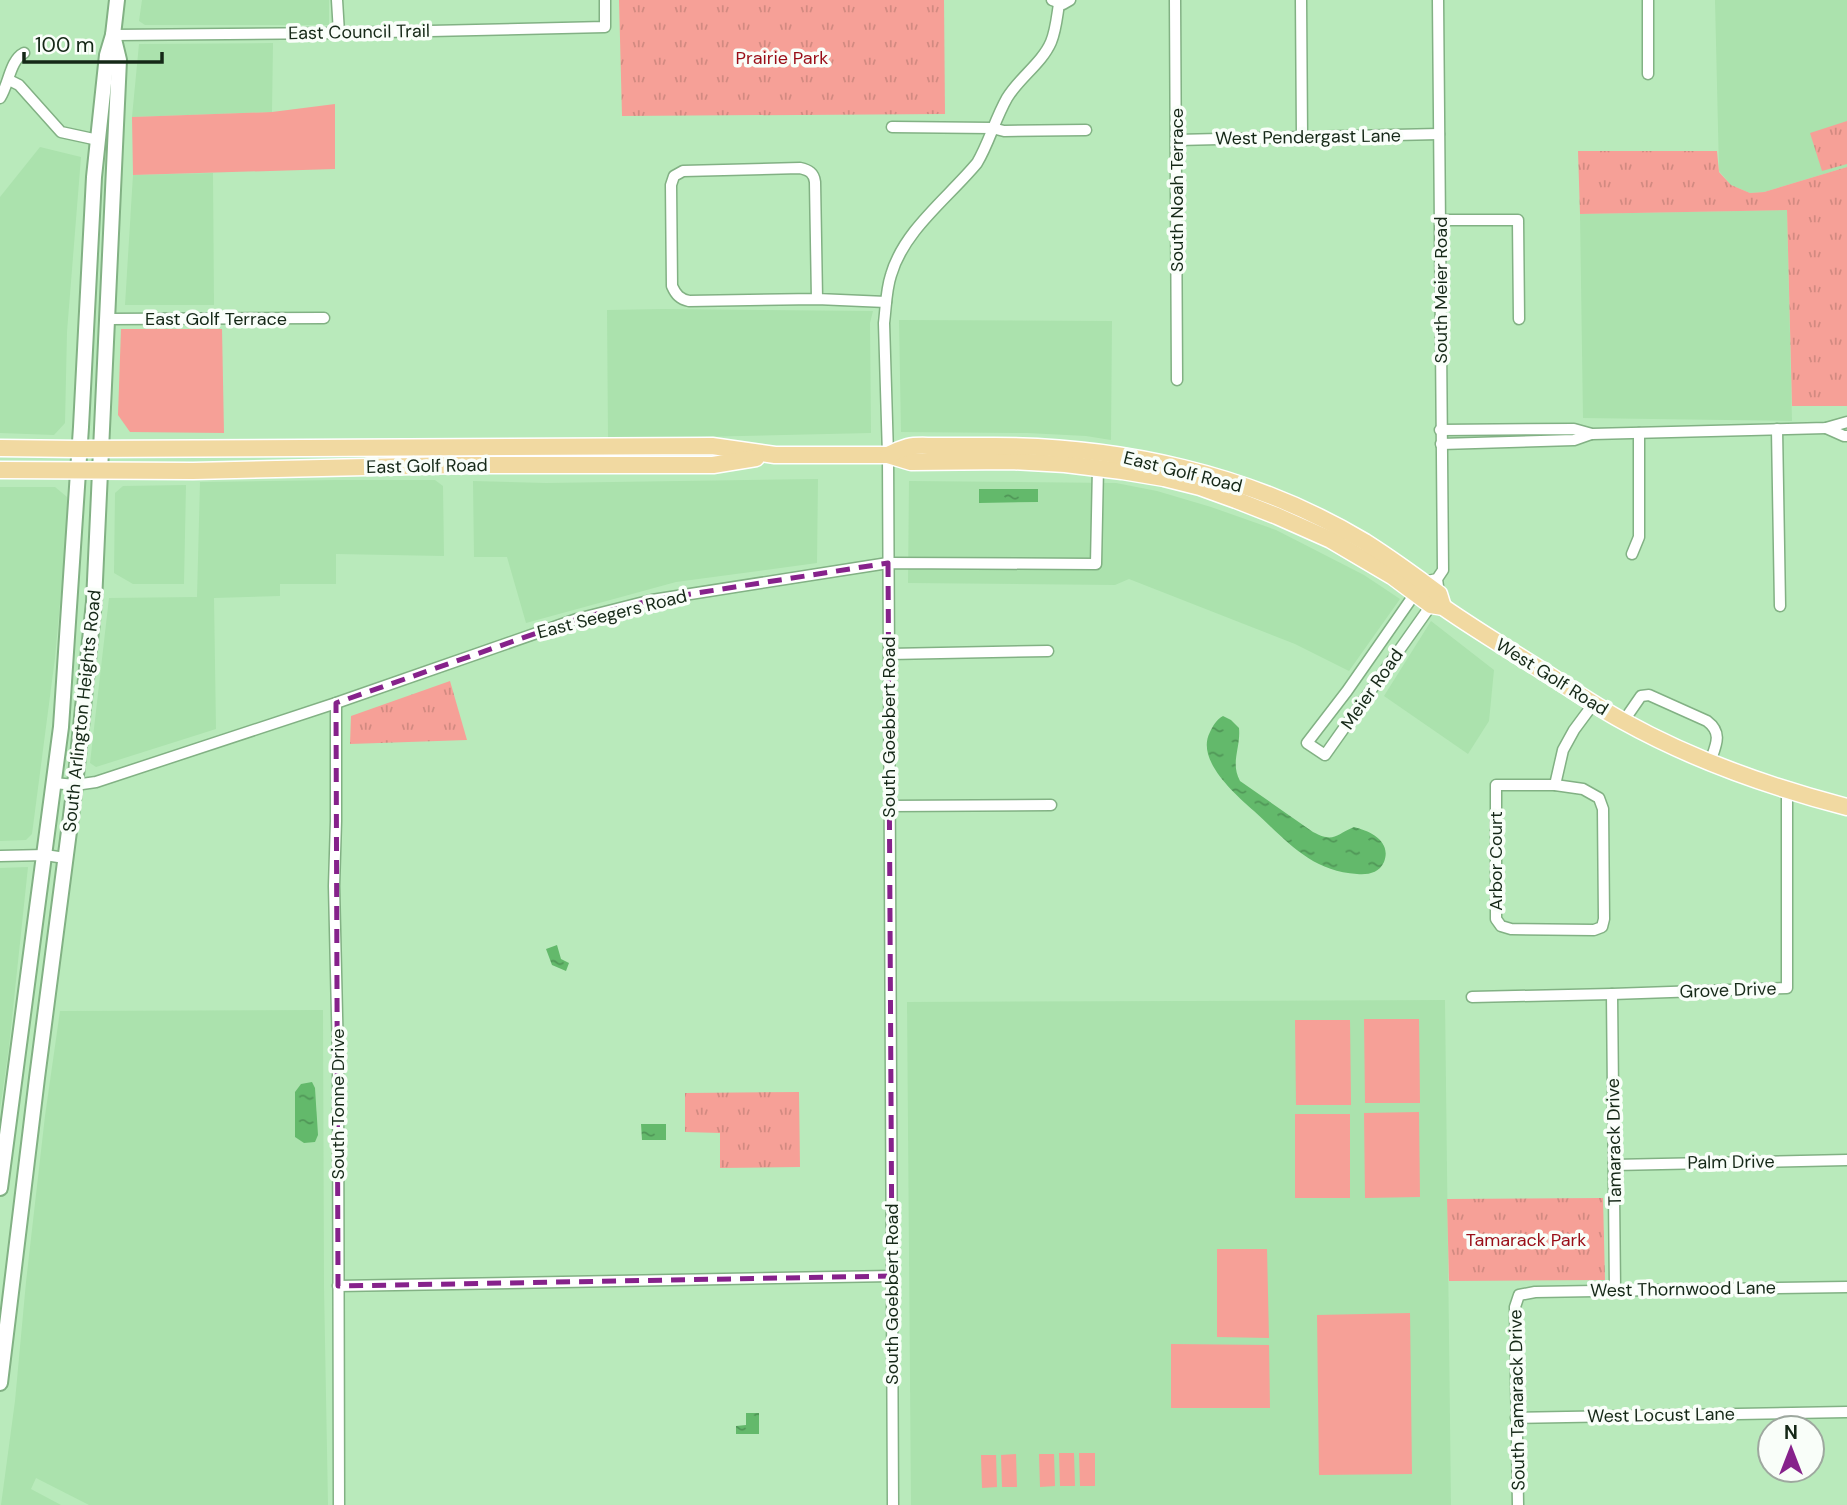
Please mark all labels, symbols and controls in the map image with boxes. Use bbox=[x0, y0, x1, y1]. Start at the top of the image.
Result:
street label: East Council Trail bbox=[288, 19, 430, 45]
scale bar bbox=[24, 21, 163, 65]
text: 100 m bbox=[35, 31, 95, 59]
park label: Prairie Park bbox=[736, 46, 828, 70]
street label: South Noah Terrace bbox=[1165, 108, 1189, 272]
street label: West Pendergast Lane bbox=[1215, 123, 1401, 151]
street label: South Meier Road bbox=[1429, 217, 1453, 363]
street label: East Golf Terrace bbox=[145, 307, 287, 331]
street label: East Golf Road bbox=[1121, 446, 1245, 498]
street label: East Golf Road bbox=[366, 453, 488, 479]
street label: East Seegers Road bbox=[535, 584, 689, 644]
street label: South Arlington Heights Road bbox=[57, 589, 107, 833]
street label: West Golf Road bbox=[1491, 633, 1613, 721]
street label: South Goebbert Road bbox=[877, 636, 901, 818]
street label: Meier Road bbox=[1335, 644, 1409, 734]
street label: Arbor Court bbox=[1484, 811, 1508, 911]
street label: Grove Drive bbox=[1679, 976, 1777, 1004]
street label: South Tonne Drive bbox=[326, 1028, 350, 1180]
street label: Tamarack Drive bbox=[1601, 1078, 1627, 1206]
street label: Palm Drive bbox=[1687, 1149, 1775, 1175]
street label: South Goebbert Road bbox=[880, 1203, 904, 1385]
park label: Tamarack Park bbox=[1466, 1228, 1586, 1252]
street label: West Thornwood Lane bbox=[1590, 1275, 1776, 1303]
street label: South Tamarack Drive bbox=[1503, 1309, 1531, 1491]
street label: West Locust Lane bbox=[1587, 1402, 1735, 1428]
north arrow bbox=[1756, 1414, 1826, 1484]
text: N bbox=[1784, 1420, 1798, 1445]

